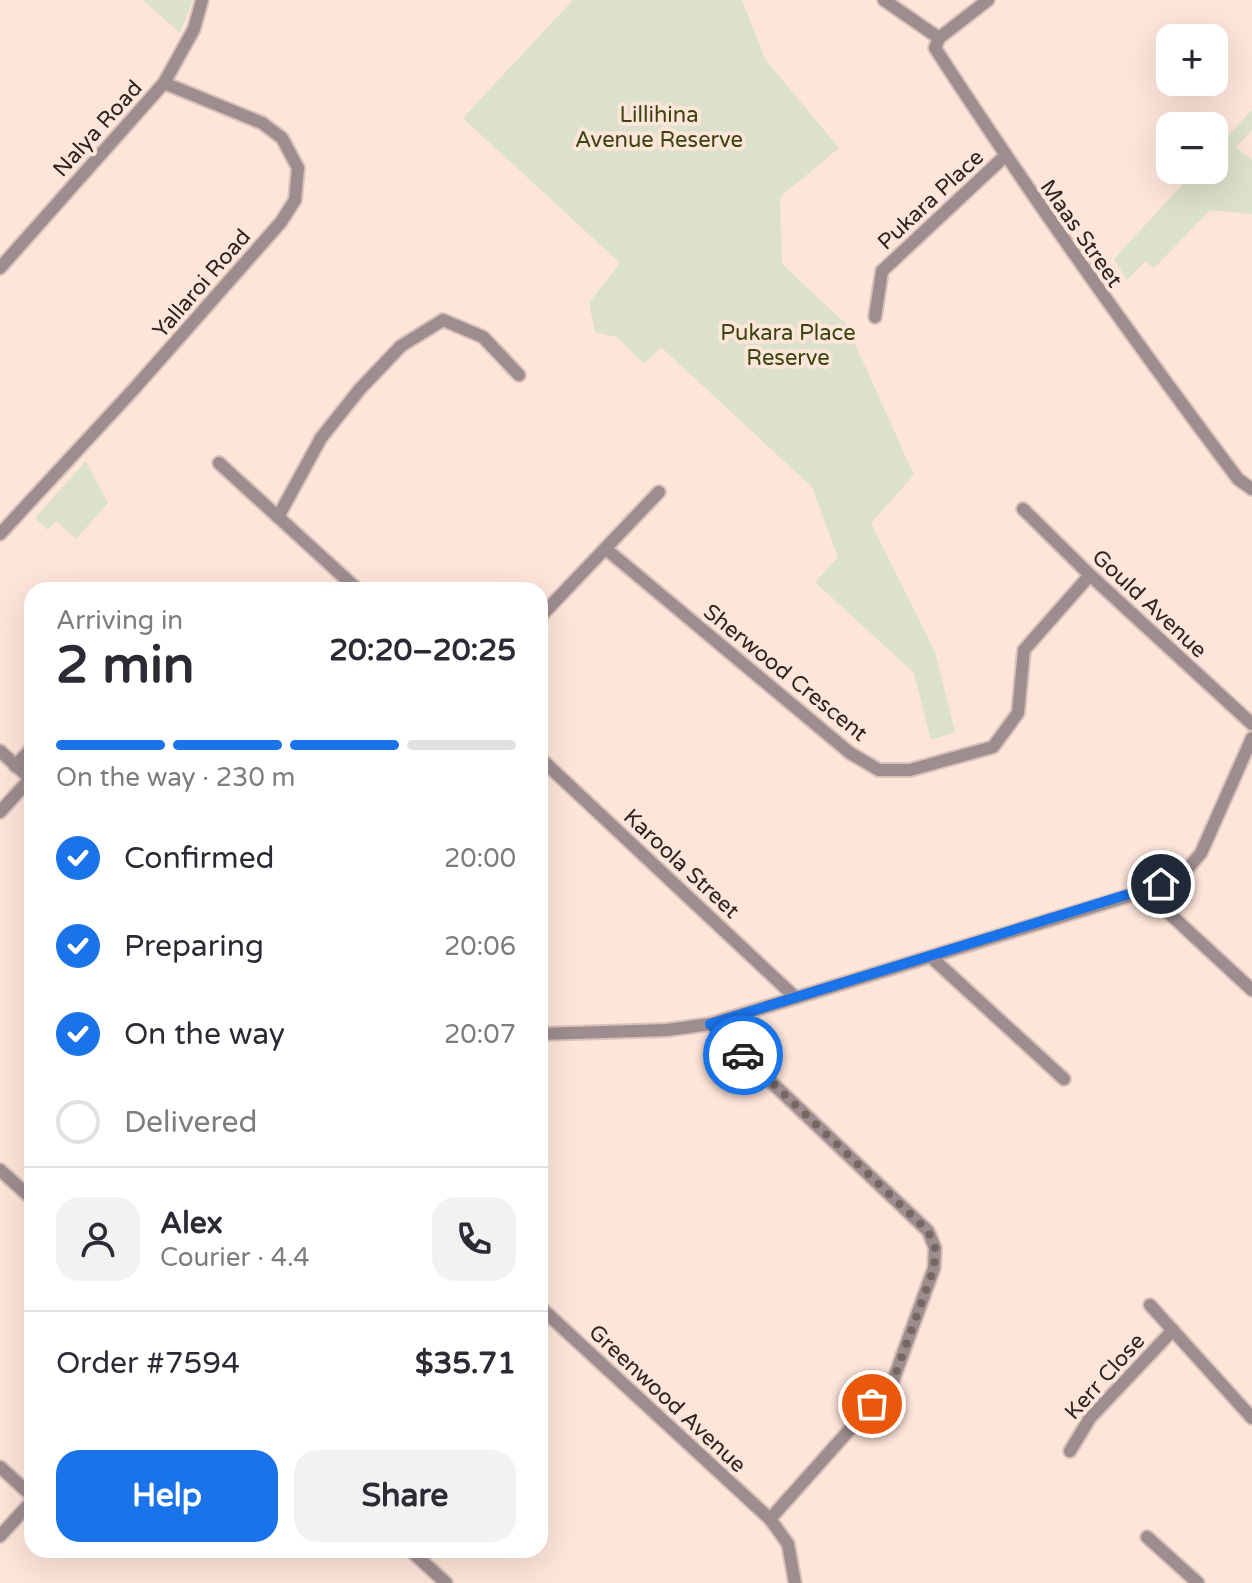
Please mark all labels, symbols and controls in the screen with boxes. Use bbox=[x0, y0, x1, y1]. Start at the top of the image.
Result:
map controls bbox=[1156, 24, 1228, 184]
button: + bbox=[1156, 24, 1228, 96]
street label: Nalya Road bbox=[48, 75, 148, 182]
park label: Lillihina Avenue Reserve bbox=[575, 102, 743, 153]
button: − bbox=[1156, 112, 1228, 184]
street label: Pukara Place bbox=[872, 144, 989, 255]
street label: Maas Street bbox=[1035, 175, 1128, 292]
street label: Yallaroi Road bbox=[147, 224, 256, 343]
park label: Pukara Place Reserve bbox=[720, 320, 856, 371]
street label: Gould Avenue bbox=[1087, 544, 1212, 663]
street label: Sherwood Crescent bbox=[698, 599, 872, 747]
text: Arriving in bbox=[56, 605, 183, 636]
text: 20:20–20:25 bbox=[329, 632, 516, 669]
text: 2 min bbox=[56, 634, 195, 697]
text: On the way · 230 m bbox=[56, 762, 295, 793]
street label: Karoola Street bbox=[618, 804, 744, 924]
icon: check bbox=[56, 836, 100, 880]
text: Confirmed bbox=[124, 840, 275, 877]
text: 20:00 bbox=[444, 843, 516, 874]
pin bbox=[1127, 850, 1195, 918]
icon: home bbox=[1139, 862, 1183, 906]
icon: check bbox=[56, 924, 100, 968]
text: Preparing bbox=[124, 928, 264, 965]
text: 20:06 bbox=[444, 931, 516, 962]
icon: check bbox=[56, 1012, 100, 1056]
courier bbox=[703, 1015, 783, 1095]
text: On the way bbox=[124, 1016, 285, 1053]
text: 20:07 bbox=[444, 1019, 516, 1050]
icon: car bbox=[721, 1033, 765, 1077]
text: Delivered bbox=[124, 1104, 258, 1141]
button: person bbox=[56, 1197, 140, 1281]
button: phone bbox=[432, 1197, 516, 1281]
text: Alex bbox=[160, 1205, 223, 1242]
text: Courier · 4.4 bbox=[160, 1242, 310, 1273]
street label: Greenwood Avenue bbox=[583, 1319, 751, 1478]
street label: Kerr Close bbox=[1059, 1328, 1150, 1425]
text: Order #7594 bbox=[56, 1345, 240, 1382]
text: $35.71 bbox=[415, 1345, 516, 1382]
pin bbox=[838, 1370, 906, 1438]
icon: bag bbox=[850, 1382, 894, 1426]
button: Help bbox=[56, 1450, 278, 1542]
button: Share bbox=[294, 1450, 516, 1542]

